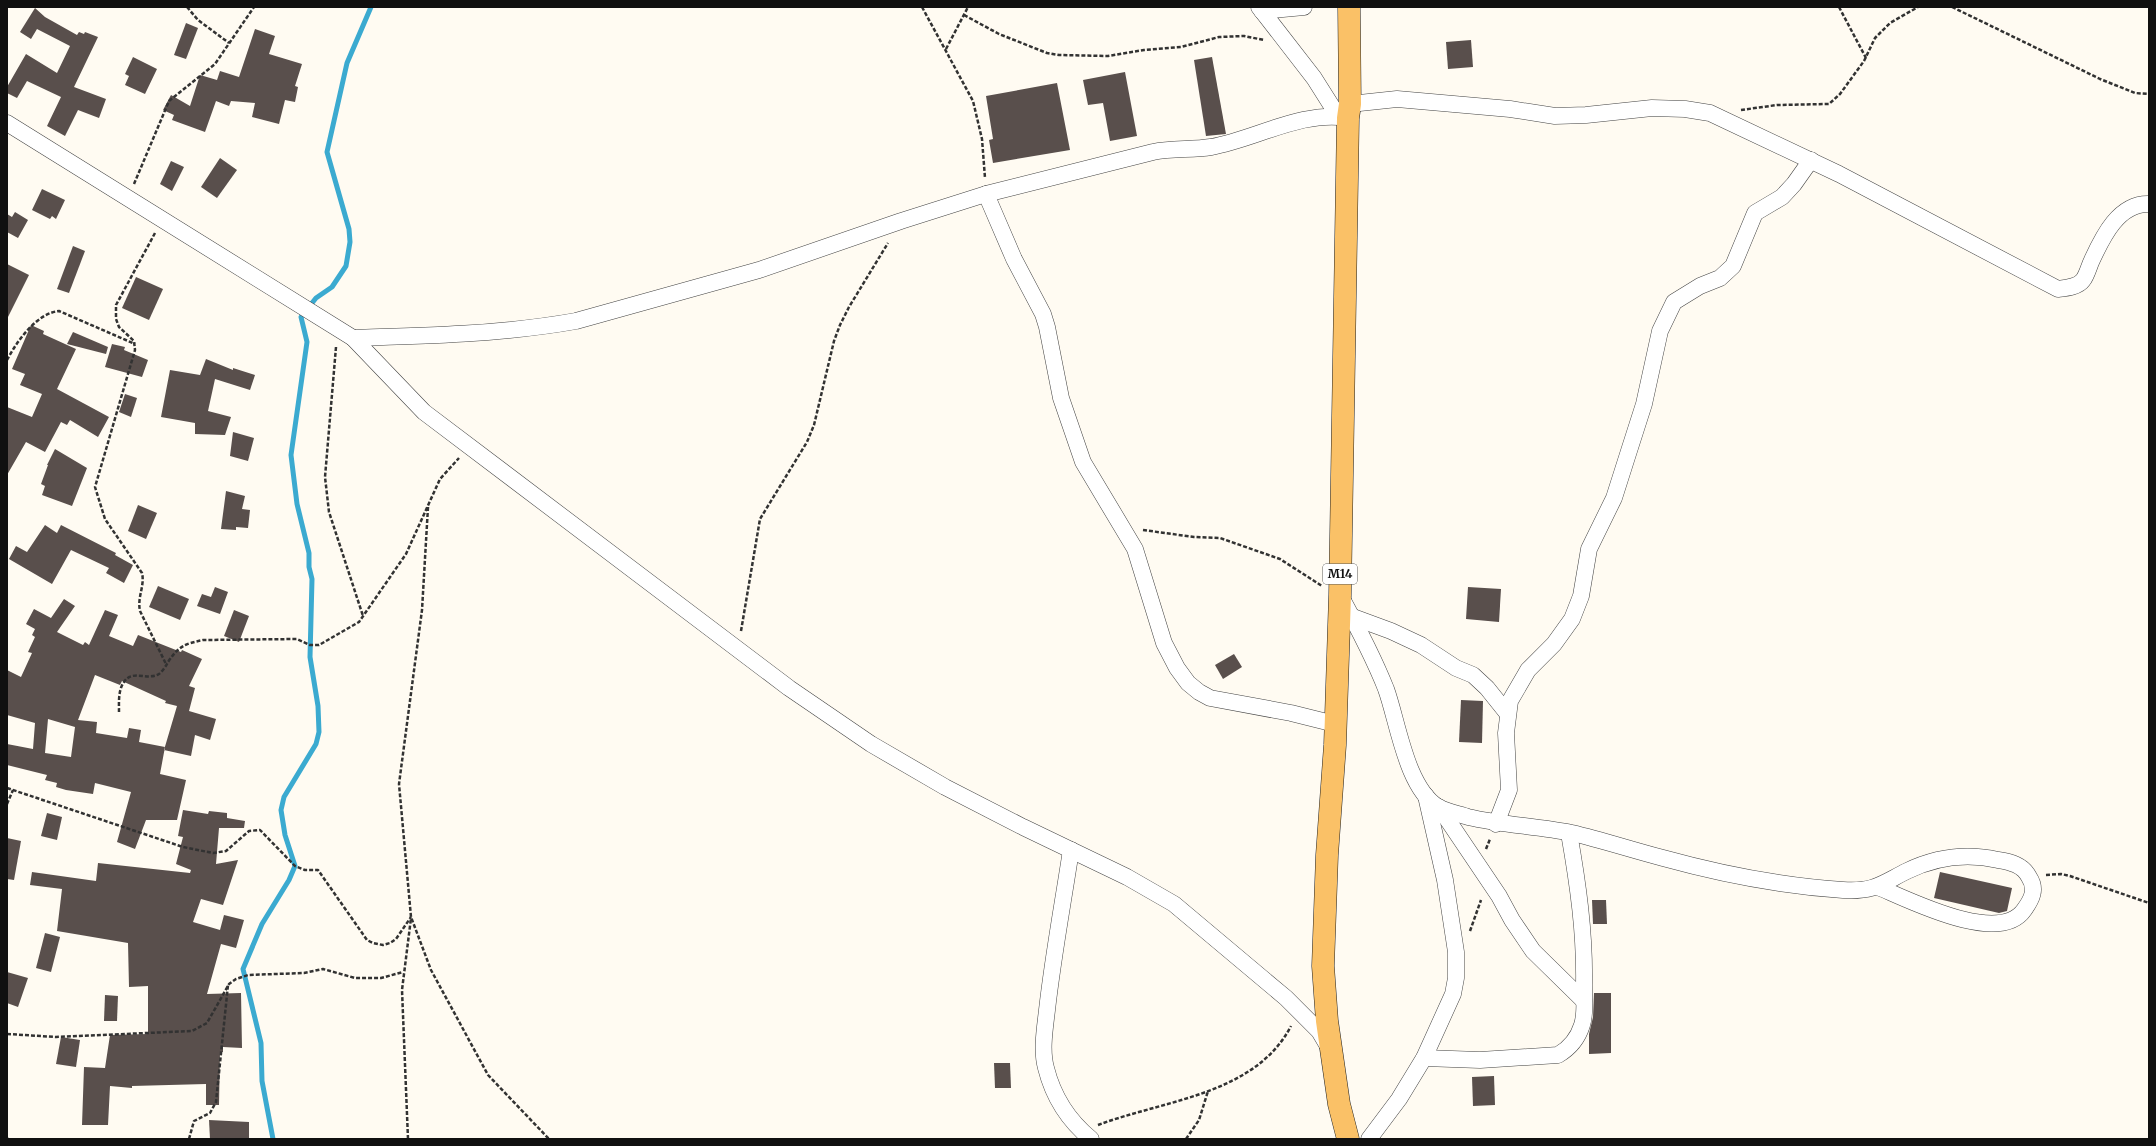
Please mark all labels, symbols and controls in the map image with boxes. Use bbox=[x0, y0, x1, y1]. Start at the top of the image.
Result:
road number: M14 bbox=[1323, 564, 1357, 584]

